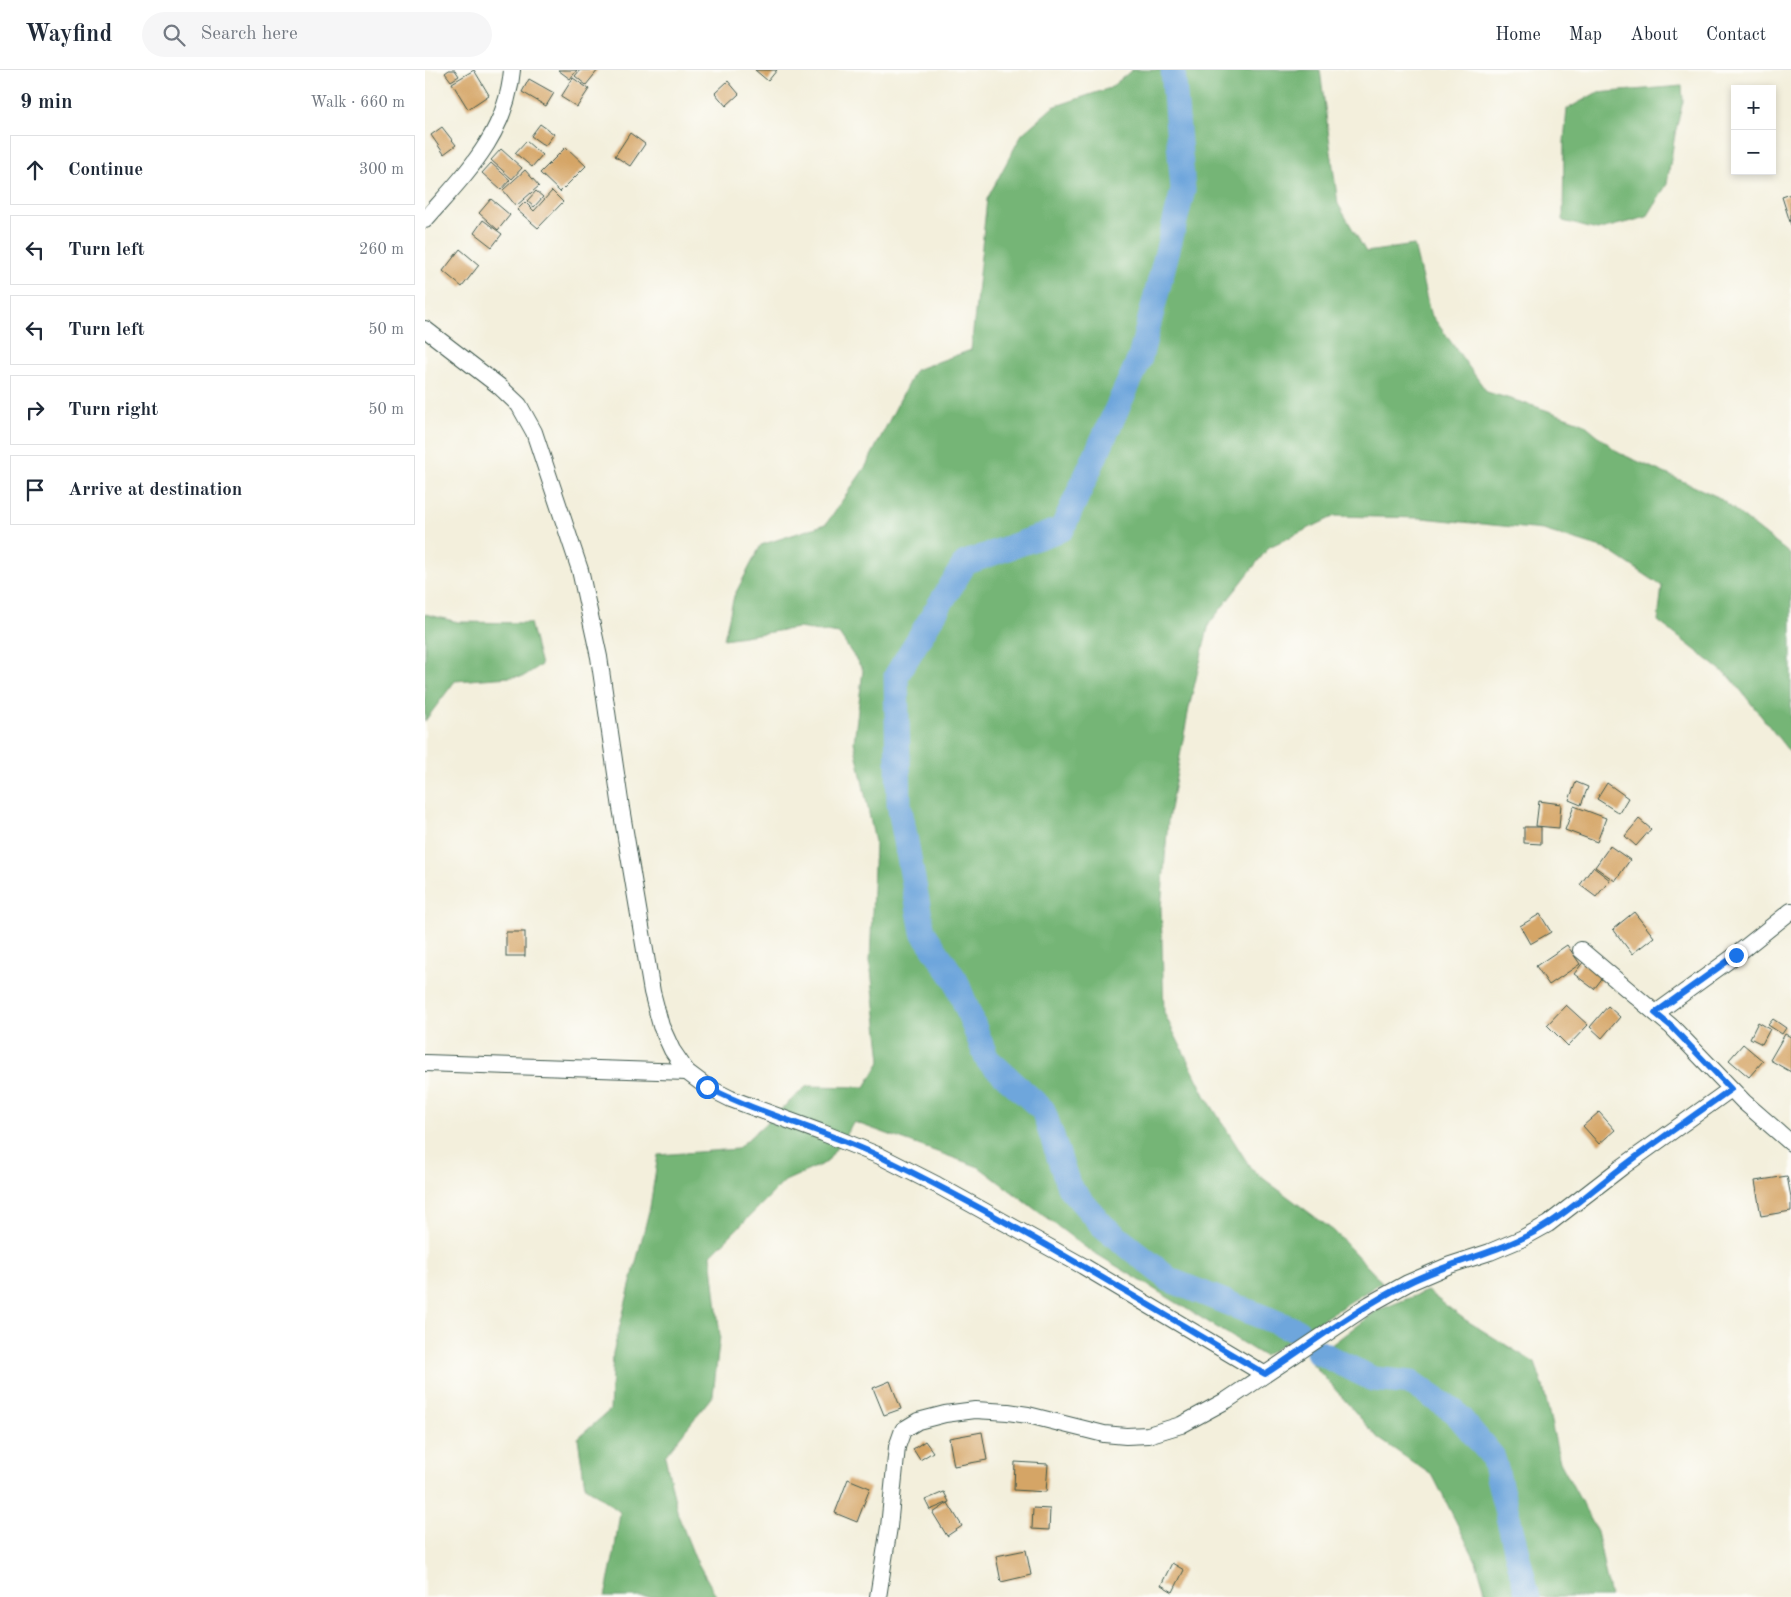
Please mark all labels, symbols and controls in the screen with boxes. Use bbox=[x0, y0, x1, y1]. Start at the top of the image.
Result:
search box bbox=[142, 12, 492, 57]
icon: search bbox=[160, 21, 188, 49]
text: Wayfind bbox=[25, 23, 112, 47]
text: Search here bbox=[200, 25, 298, 44]
text: Home bbox=[1495, 26, 1541, 44]
text: Map bbox=[1569, 26, 1602, 44]
text: About bbox=[1630, 26, 1678, 44]
text: Contact bbox=[1706, 26, 1766, 44]
map controls bbox=[1731, 85, 1776, 175]
button: + bbox=[1731, 85, 1776, 130]
text: 9 min bbox=[20, 92, 73, 113]
text: Walk · 660 m bbox=[310, 95, 405, 111]
button: − bbox=[1731, 130, 1776, 175]
icon: ahead bbox=[21, 156, 49, 184]
text: Continue bbox=[68, 161, 143, 180]
text: 300 m bbox=[359, 162, 404, 178]
icon: left bbox=[21, 236, 49, 264]
text: Turn left bbox=[68, 241, 145, 260]
text: 260 m bbox=[359, 242, 404, 258]
icon: left bbox=[21, 316, 49, 344]
text: Turn left bbox=[68, 321, 145, 340]
text: 50 m bbox=[368, 322, 404, 338]
icon: right bbox=[21, 396, 49, 424]
text: Turn right bbox=[68, 401, 158, 420]
text: 50 m bbox=[368, 402, 404, 418]
icon: arrive bbox=[21, 476, 49, 504]
text: Arrive at destination bbox=[68, 481, 242, 500]
route end bbox=[1725, 944, 1748, 967]
route start bbox=[696, 1076, 719, 1099]

